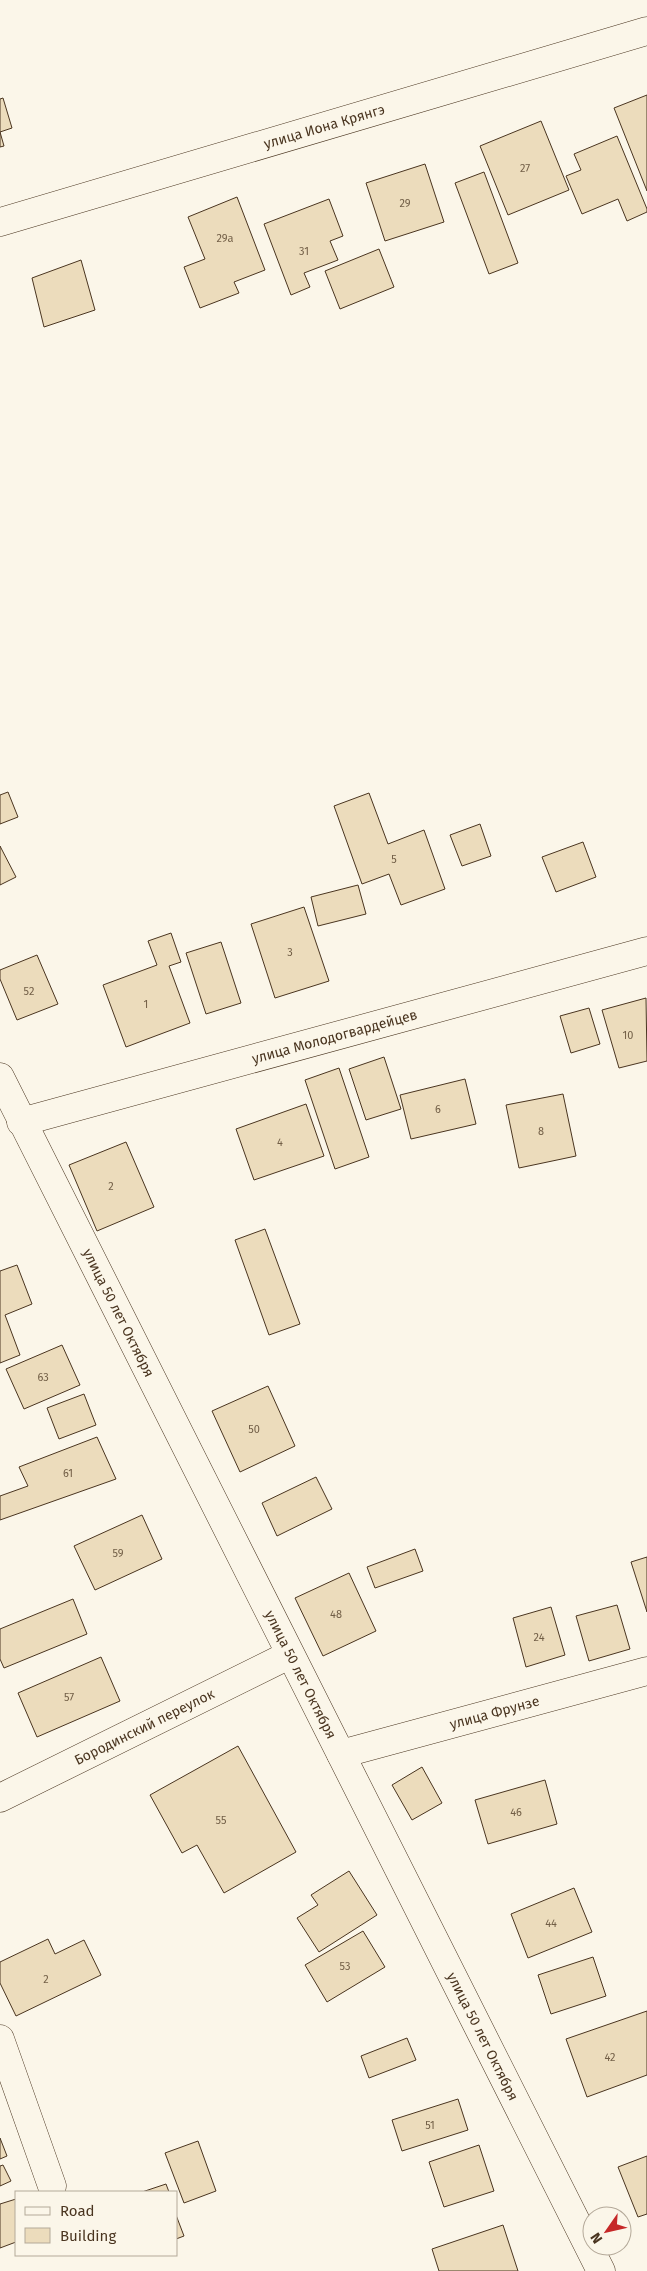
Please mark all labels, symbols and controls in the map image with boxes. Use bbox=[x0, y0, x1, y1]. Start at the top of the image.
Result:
street label: улица Иона Крянгэ bbox=[262, 100, 387, 152]
house number: 27 bbox=[520, 162, 530, 175]
house number: 29 bbox=[399, 197, 411, 210]
house number: 29а bbox=[217, 232, 234, 245]
house number: 31 bbox=[299, 245, 309, 258]
house number: 5 bbox=[391, 853, 397, 866]
house number: 3 bbox=[287, 946, 293, 959]
house number: 52 bbox=[24, 985, 34, 998]
house number: 1 bbox=[144, 998, 148, 1011]
street label: улица Молодогвардейцев bbox=[250, 1006, 419, 1067]
house number: 10 bbox=[623, 1029, 633, 1042]
house number: 6 bbox=[435, 1103, 441, 1116]
house number: 8 bbox=[538, 1125, 544, 1138]
house number: 4 bbox=[277, 1136, 283, 1149]
house number: 2 bbox=[108, 1180, 114, 1193]
street label: улица 50 лет Октября bbox=[79, 1246, 158, 1380]
house number: 63 bbox=[37, 1371, 49, 1384]
house number: 50 bbox=[248, 1423, 260, 1436]
house number: 61 bbox=[63, 1467, 73, 1480]
house number: 59 bbox=[112, 1547, 124, 1560]
street label: улица 50 лет Октября bbox=[261, 1608, 340, 1742]
house number: 48 bbox=[330, 1608, 342, 1621]
house number: 24 bbox=[534, 1631, 545, 1644]
street label: Бородинский переулок bbox=[72, 1685, 218, 1768]
house number: 57 bbox=[64, 1691, 74, 1704]
street label: улица Фрунзе bbox=[448, 1692, 541, 1733]
house number: 46 bbox=[510, 1806, 522, 1819]
house number: 55 bbox=[216, 1814, 227, 1827]
house number: 44 bbox=[545, 1917, 557, 1930]
house number: 53 bbox=[340, 1960, 350, 1973]
street label: улица 50 лет Октября bbox=[443, 1969, 522, 2103]
house number: 2 bbox=[43, 1973, 49, 1986]
house number: 42 bbox=[604, 2051, 616, 2064]
house number: 51 bbox=[425, 2119, 435, 2132]
legend bbox=[15, 2191, 178, 2256]
text: Road bbox=[60, 2202, 95, 2220]
north arrow bbox=[582, 2206, 632, 2256]
text: Building bbox=[60, 2227, 116, 2245]
text: N bbox=[587, 2229, 606, 2247]

